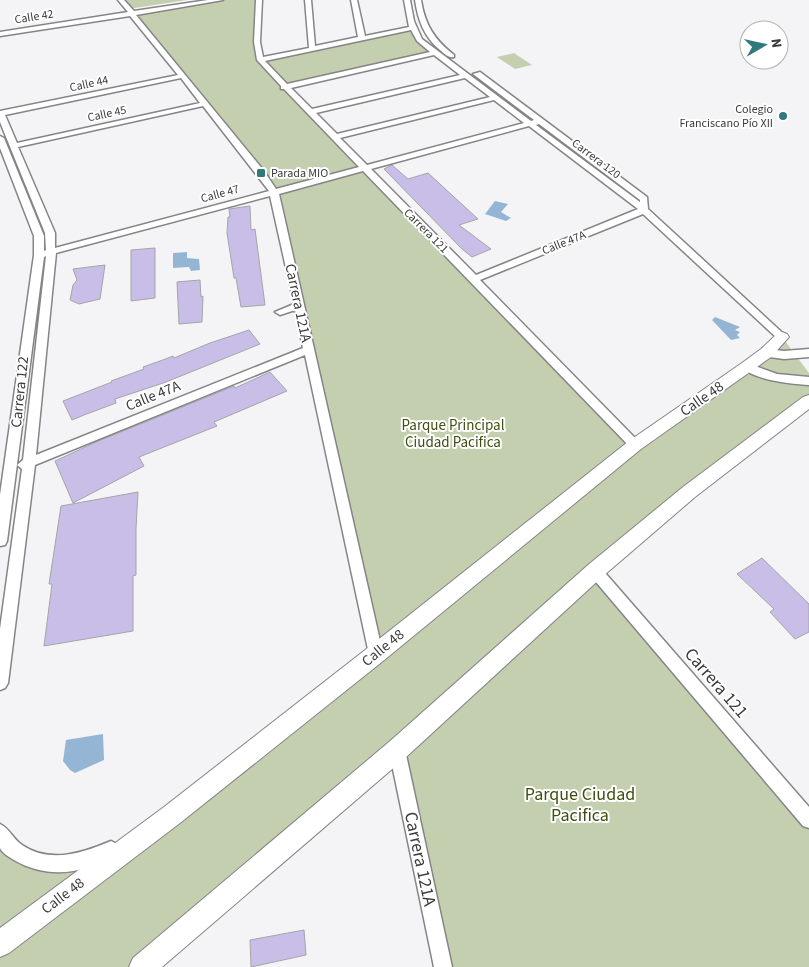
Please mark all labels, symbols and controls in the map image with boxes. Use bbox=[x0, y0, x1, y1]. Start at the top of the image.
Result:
street label: Calle 42 bbox=[13, 6, 55, 28]
north arrow bbox=[739, 20, 789, 70]
text: N bbox=[765, 37, 786, 49]
street label: Calle 44 bbox=[68, 72, 110, 96]
place label: Colegio Franciscano Pío XII bbox=[679, 101, 773, 132]
street label: Calle 45 bbox=[86, 102, 128, 126]
marker: Colegio Franciscano Pío XII bbox=[777, 110, 789, 122]
street label: Carrera 120 bbox=[568, 135, 624, 183]
place label: Parada MIO bbox=[271, 165, 328, 182]
marker: Parada MIO bbox=[255, 167, 267, 179]
street label: Calle 47 bbox=[199, 181, 241, 207]
street label: Carrera 121 bbox=[400, 205, 452, 257]
street label: Calle 47A bbox=[540, 226, 589, 259]
street label: Carrera 121A bbox=[279, 262, 317, 345]
street label: Carrera 122 bbox=[6, 355, 34, 429]
street label: Calle 47A bbox=[123, 375, 184, 416]
street label: Calle 48 bbox=[676, 376, 728, 422]
park label: Parque Principal Ciudad Pacifica bbox=[401, 415, 505, 453]
street label: Calle 48 bbox=[357, 624, 409, 672]
street label: Carrera 121 bbox=[678, 642, 754, 724]
park label: Parque Ciudad Pacifica bbox=[525, 782, 635, 828]
street label: Carrera 121A bbox=[398, 810, 442, 909]
street label: Calle 48 bbox=[37, 873, 89, 919]

